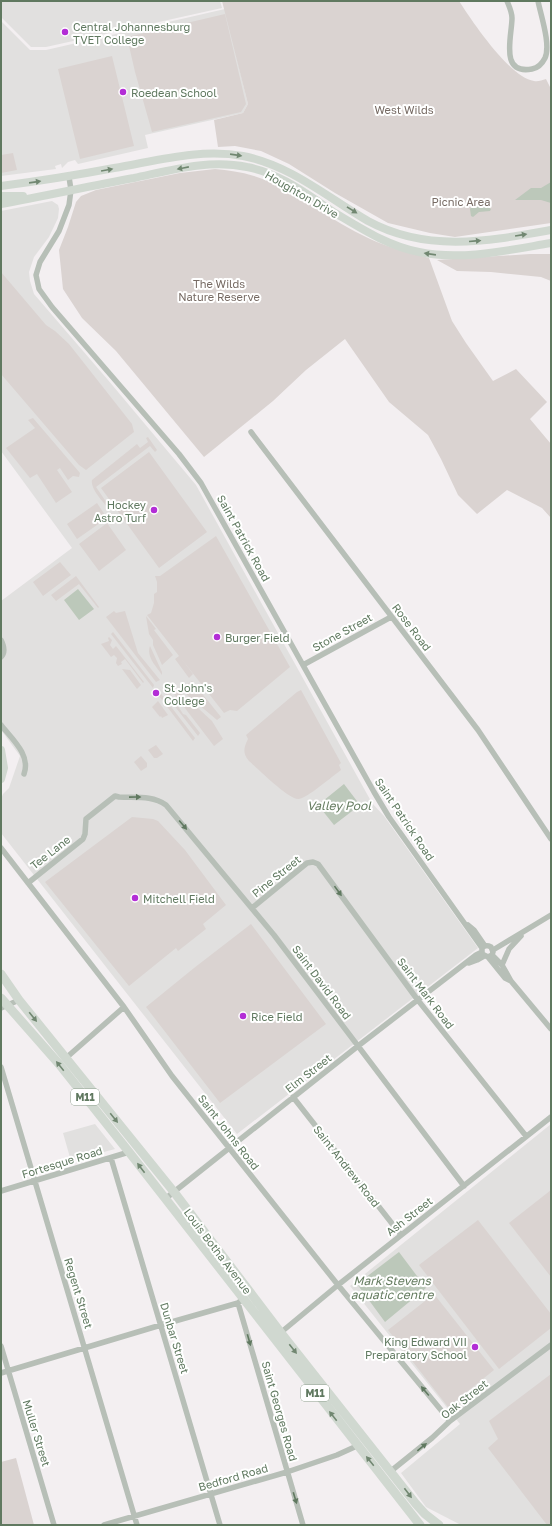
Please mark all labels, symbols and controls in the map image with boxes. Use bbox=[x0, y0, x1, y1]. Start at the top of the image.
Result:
place label: Central Johannesburg TVET College bbox=[73, 20, 190, 46]
marker: Central Johannesburg TVET College bbox=[60, 27, 70, 37]
place label: Roedean School bbox=[131, 86, 217, 99]
marker: Roedean School bbox=[118, 87, 128, 97]
park label: West Wilds bbox=[375, 103, 434, 116]
one-way arrow bbox=[229, 152, 242, 158]
one-way arrow bbox=[176, 165, 189, 171]
one-way arrow bbox=[101, 166, 113, 172]
street label: Houghton Drive bbox=[263, 168, 341, 220]
one-way arrow bbox=[29, 179, 41, 185]
park label: Picnic Area bbox=[432, 195, 490, 208]
one-way arrow bbox=[346, 207, 358, 214]
one-way arrow bbox=[515, 232, 527, 238]
one-way arrow bbox=[469, 238, 481, 244]
one-way arrow bbox=[424, 251, 437, 257]
park label: The Wilds Nature Reserve bbox=[178, 277, 260, 303]
street label: Saint Patrick Road bbox=[215, 493, 273, 583]
place label: Hockey Astro Turf bbox=[94, 498, 146, 524]
marker: Hockey Astro Turf bbox=[149, 505, 159, 515]
street label: Rose Road bbox=[390, 601, 434, 653]
street label: Stone Street bbox=[310, 610, 374, 654]
place label: Burger Field bbox=[225, 631, 289, 644]
marker: Burger Field bbox=[212, 632, 222, 642]
place label: St John's College bbox=[164, 681, 213, 707]
marker: St John's College bbox=[151, 688, 161, 698]
street label: Saint Patrick Road bbox=[373, 775, 437, 863]
one-way arrow bbox=[129, 794, 142, 800]
water label: Valley Pool bbox=[307, 798, 372, 813]
one-way arrow bbox=[178, 820, 187, 831]
street label: Tee Lane bbox=[27, 832, 73, 872]
street label: Pine Street bbox=[249, 853, 303, 899]
one-way arrow bbox=[334, 886, 342, 896]
place label: Mitchell Field bbox=[143, 892, 215, 905]
marker: Mitchell Field bbox=[130, 893, 140, 903]
street label: Saint David Road bbox=[290, 942, 354, 1022]
street label: Saint Mark Road bbox=[395, 955, 457, 1031]
place label: Rice Field bbox=[251, 1010, 303, 1023]
one-way arrow bbox=[28, 1011, 37, 1022]
marker: Rice Field bbox=[238, 1011, 248, 1021]
street label: Elm Street bbox=[282, 1051, 334, 1095]
one-way arrow bbox=[56, 1061, 65, 1072]
road number: M11 bbox=[71, 1089, 99, 1105]
street label: Saint Johns Road bbox=[196, 1092, 262, 1172]
one-way arrow bbox=[110, 1113, 118, 1124]
street label: Saint Andrew Road bbox=[311, 1123, 383, 1209]
street label: Fortesque Road bbox=[20, 1144, 104, 1180]
one-way arrow bbox=[137, 1163, 145, 1174]
street label: Ash Street bbox=[383, 1194, 435, 1238]
street label: Louis Botha Avenue bbox=[182, 1206, 254, 1296]
street label: Regent Street bbox=[62, 1256, 96, 1330]
water label: Mark Stevens aquatic centre bbox=[351, 1273, 434, 1302]
street label: Dunbar Street bbox=[158, 1301, 192, 1375]
one-way arrow bbox=[246, 1335, 252, 1347]
place label: King Edward VII Preparatory School bbox=[365, 1335, 467, 1361]
marker: King Edward VII Preparatory School bbox=[470, 1342, 480, 1352]
one-way arrow bbox=[289, 1343, 298, 1354]
street label: Saint Georges Road bbox=[259, 1359, 301, 1463]
street label: Oak Street bbox=[438, 1377, 490, 1421]
road number: M11 bbox=[301, 1385, 329, 1401]
one-way arrow bbox=[421, 1385, 430, 1396]
street label: Muller Street bbox=[21, 1398, 53, 1468]
one-way arrow bbox=[329, 1410, 338, 1421]
one-way arrow bbox=[416, 1443, 427, 1451]
one-way arrow bbox=[365, 1456, 374, 1467]
street label: Bedford Road bbox=[197, 1461, 269, 1493]
one-way arrow bbox=[404, 1488, 412, 1498]
one-way arrow bbox=[292, 1493, 298, 1505]

